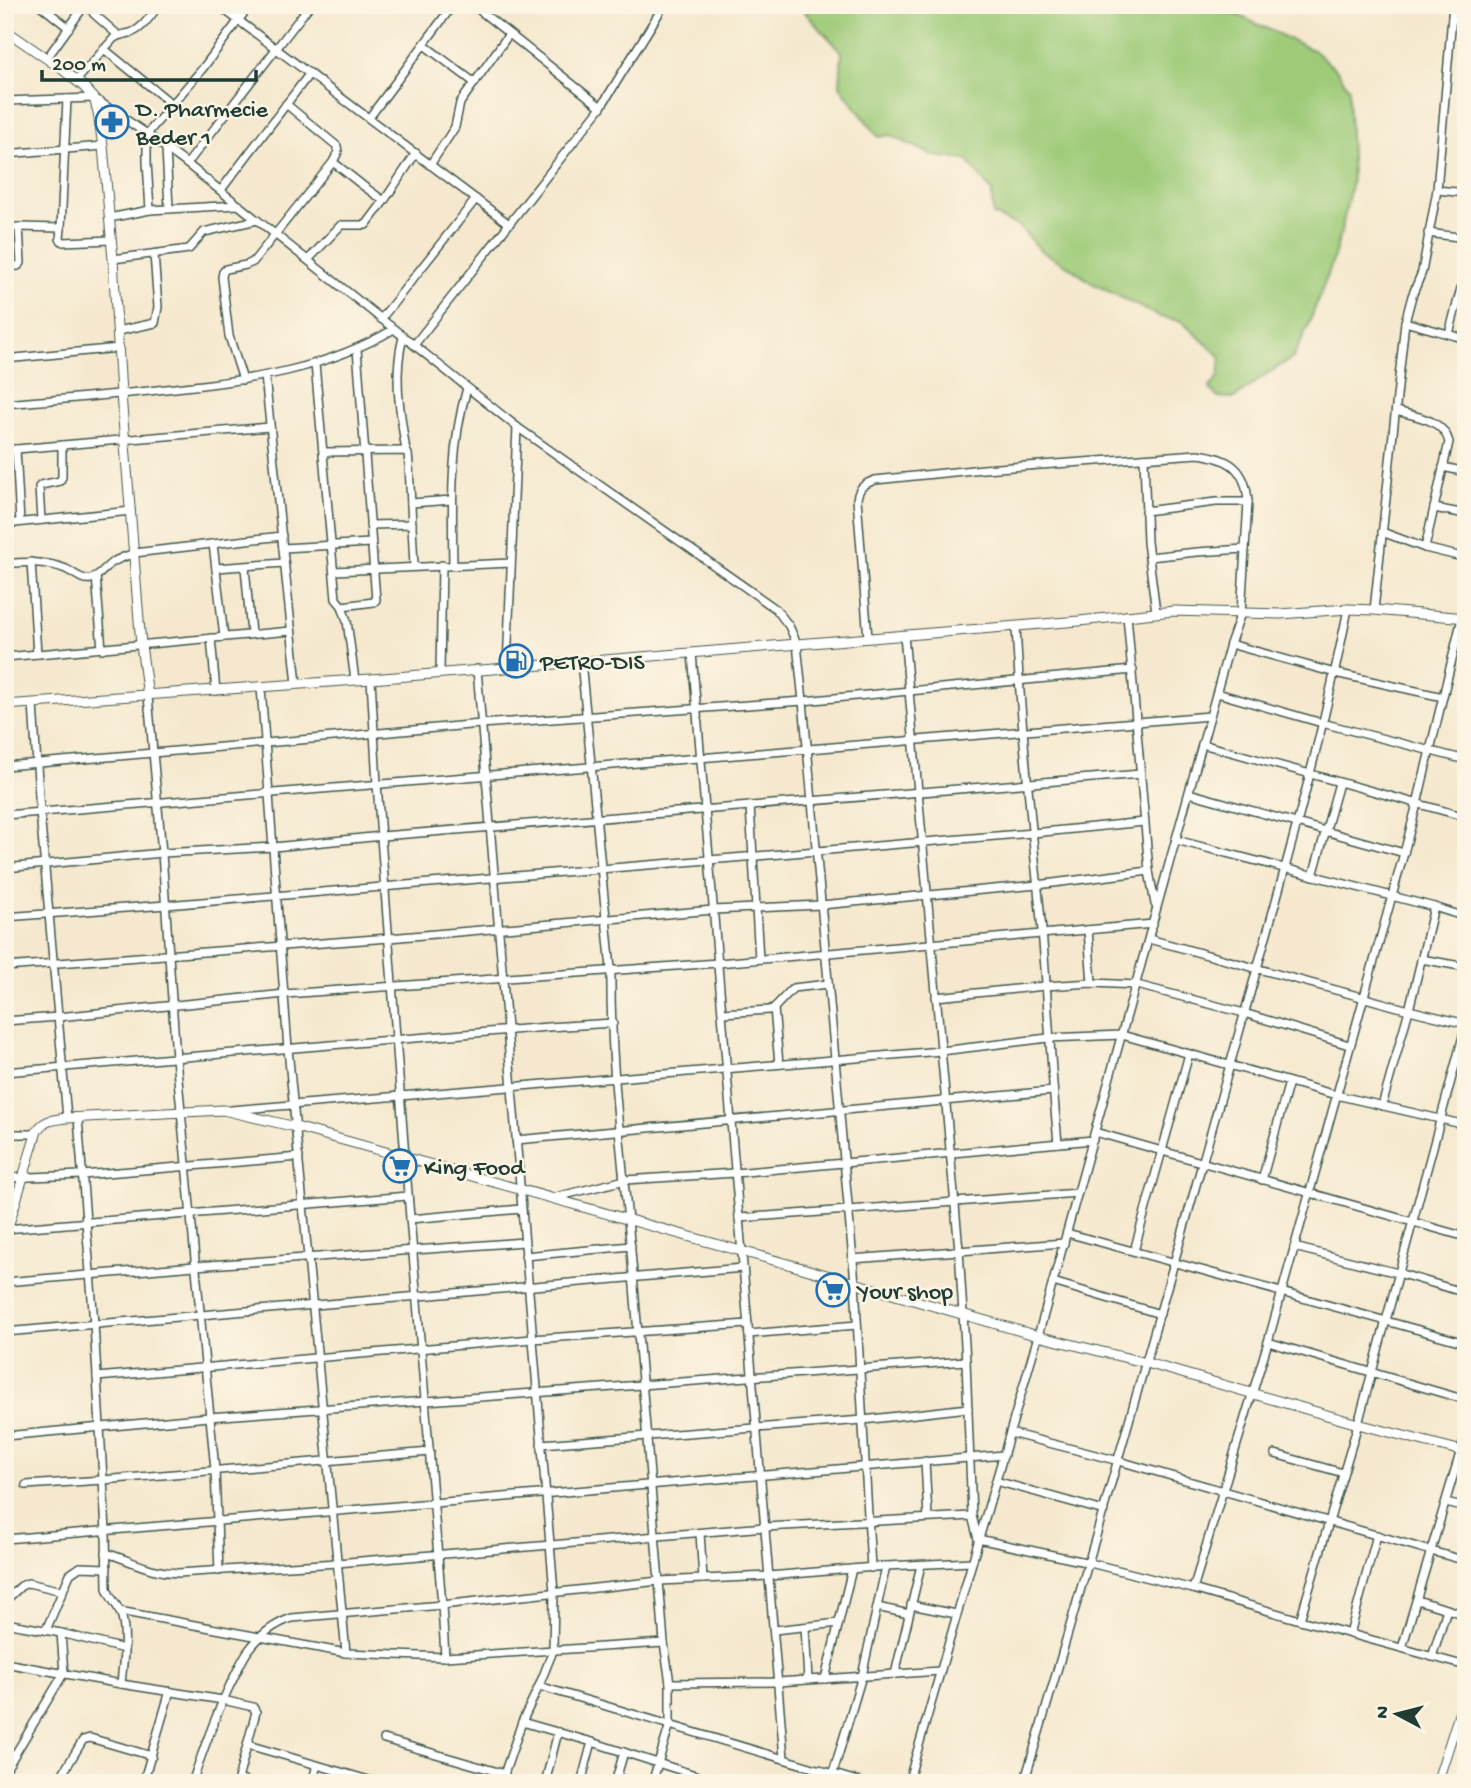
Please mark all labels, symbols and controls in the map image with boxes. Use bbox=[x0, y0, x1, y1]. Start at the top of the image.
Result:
scale bar bbox=[42, 38, 256, 82]
text: 200 m bbox=[52, 54, 106, 79]
place label: D. Pharmecie Beder 1 bbox=[134, 97, 269, 154]
pharmacy icon: D. Pharmecie Beder 1 bbox=[93, 103, 131, 141]
fuel station icon: PETRO-DIS bbox=[497, 642, 535, 680]
place label: PETRO-DIS bbox=[539, 650, 645, 679]
supermarket icon: King Food bbox=[381, 1147, 419, 1185]
place label: King Food bbox=[424, 1155, 526, 1184]
supermarket icon: Your shop bbox=[814, 1271, 852, 1309]
place label: Your shop bbox=[856, 1279, 953, 1308]
north arrow bbox=[1362, 1680, 1432, 1750]
text: N bbox=[1371, 1705, 1396, 1720]

